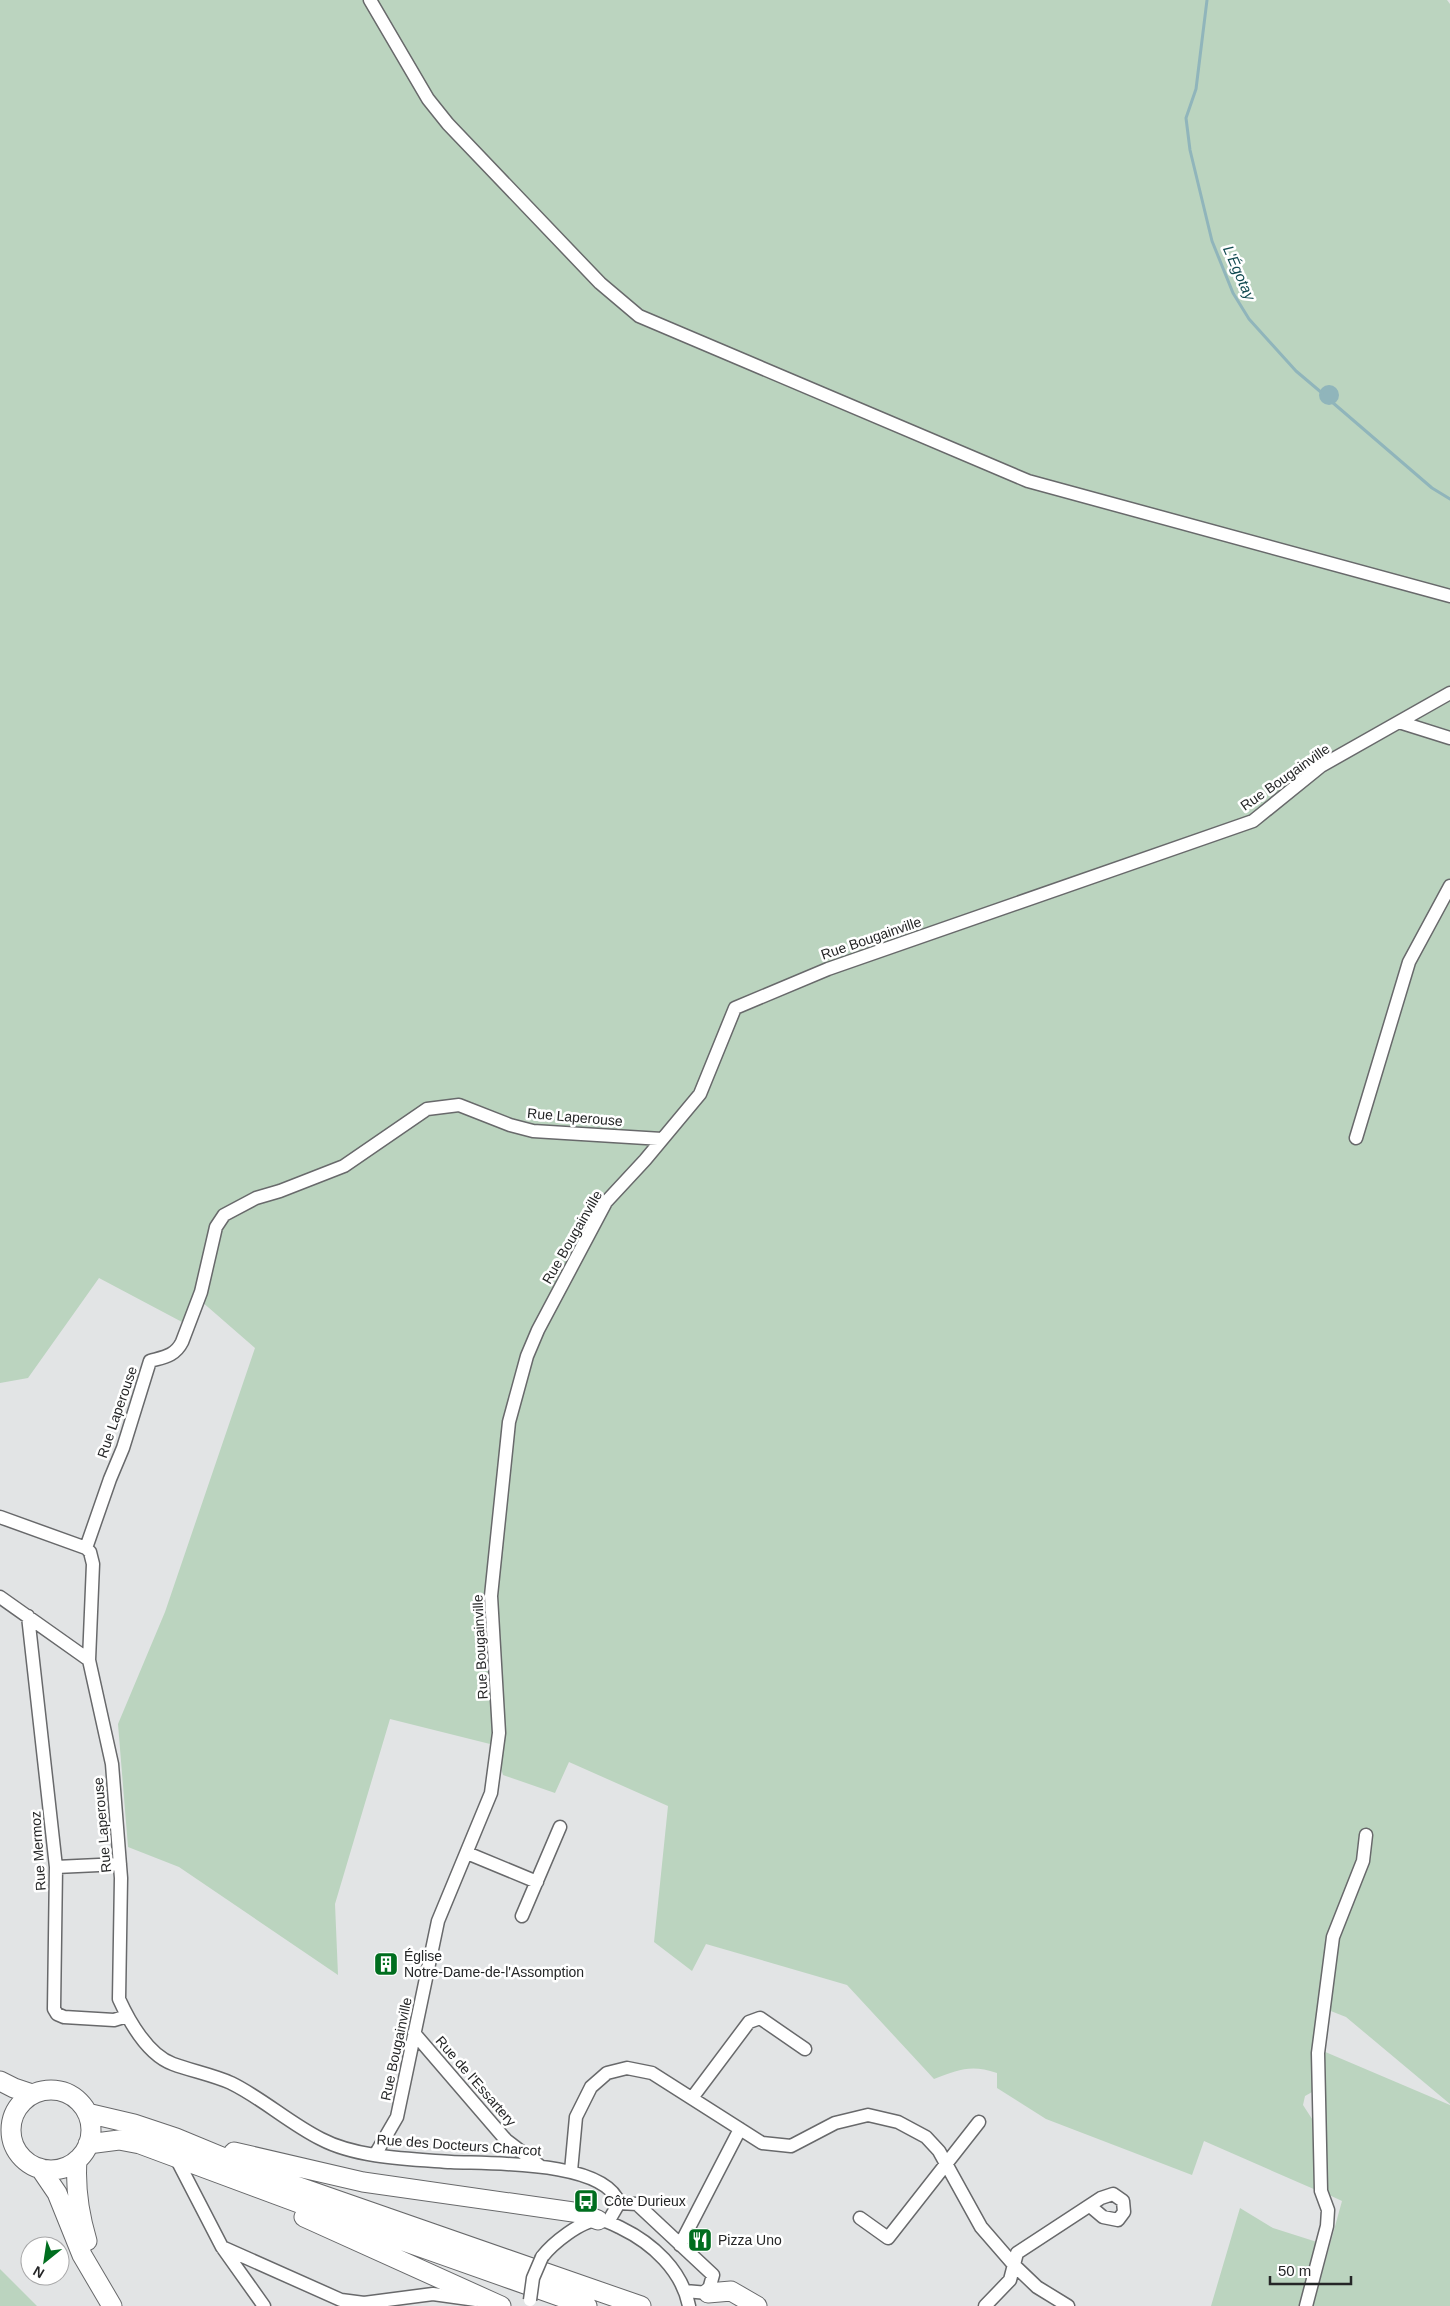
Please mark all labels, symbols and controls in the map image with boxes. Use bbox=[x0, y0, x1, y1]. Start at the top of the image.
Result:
water label: L'Égotay bbox=[1220, 243, 1260, 304]
street label: Rue Bougainville bbox=[1237, 740, 1333, 814]
street label: Rue Bougainville bbox=[819, 913, 923, 963]
street label: Rue Laperouse bbox=[527, 1105, 624, 1129]
street label: Rue Bougainville bbox=[539, 1187, 605, 1287]
street label: Rue Laperouse bbox=[94, 1364, 140, 1460]
street label: Rue Bougainville bbox=[469, 1594, 491, 1700]
street label: Rue Laperouse bbox=[90, 1776, 114, 1873]
street label: Rue Mermoz bbox=[27, 1810, 49, 1892]
place label: Église Notre-Dame-de-l'Assomption bbox=[404, 1948, 584, 1980]
building icon: Église Notre-Dame-de-l'Assomption bbox=[373, 1951, 399, 1977]
street label: Rue Bougainville bbox=[377, 1996, 415, 2102]
street label: Rue de l'Essartery bbox=[433, 2033, 519, 2129]
street label: Rue des Docteurs Charcot bbox=[376, 2131, 542, 2159]
bus stop icon: Côte Durieux bbox=[573, 2188, 599, 2214]
place label: Côte Durieux bbox=[604, 2193, 686, 2209]
restaurant icon: Pizza Uno bbox=[687, 2227, 713, 2253]
place label: Pizza Uno bbox=[718, 2232, 782, 2248]
north arrow bbox=[20, 2236, 70, 2286]
scale bar bbox=[1270, 2254, 1351, 2286]
text: 50 m bbox=[1278, 2262, 1311, 2279]
text: N bbox=[30, 2263, 47, 2282]

